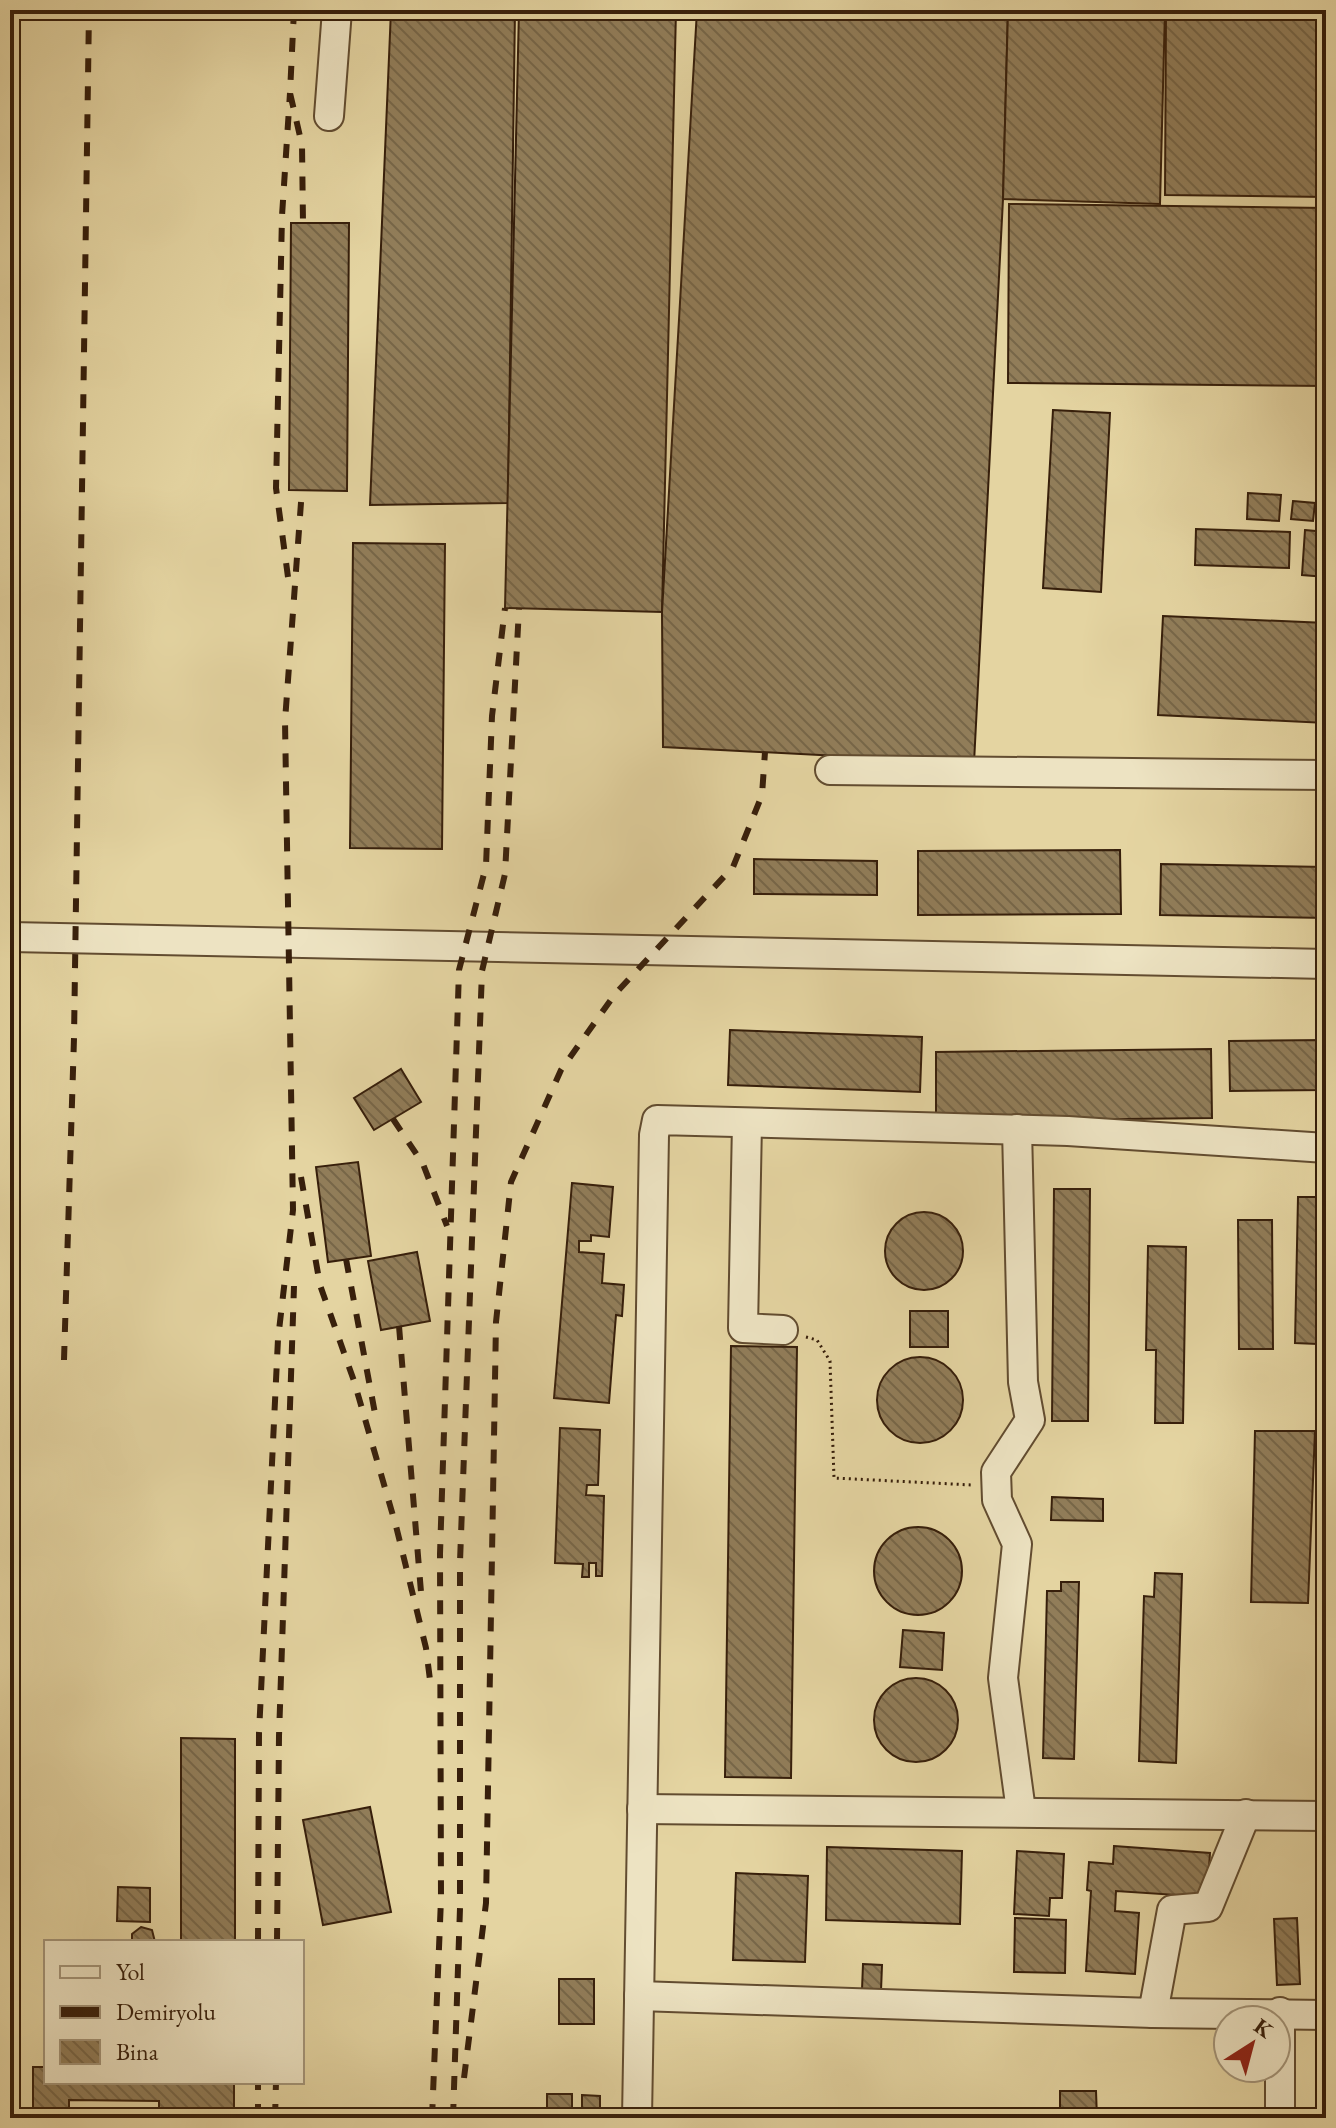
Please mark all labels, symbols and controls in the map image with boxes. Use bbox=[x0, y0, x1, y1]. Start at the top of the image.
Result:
legend bbox=[44, 1940, 304, 2084]
text: Yol bbox=[116, 1956, 145, 1987]
text: Demiryolu bbox=[116, 1996, 216, 2027]
north arrow bbox=[1212, 2004, 1292, 2084]
text: K bbox=[1248, 2012, 1279, 2045]
text: Bina bbox=[116, 2036, 159, 2067]

